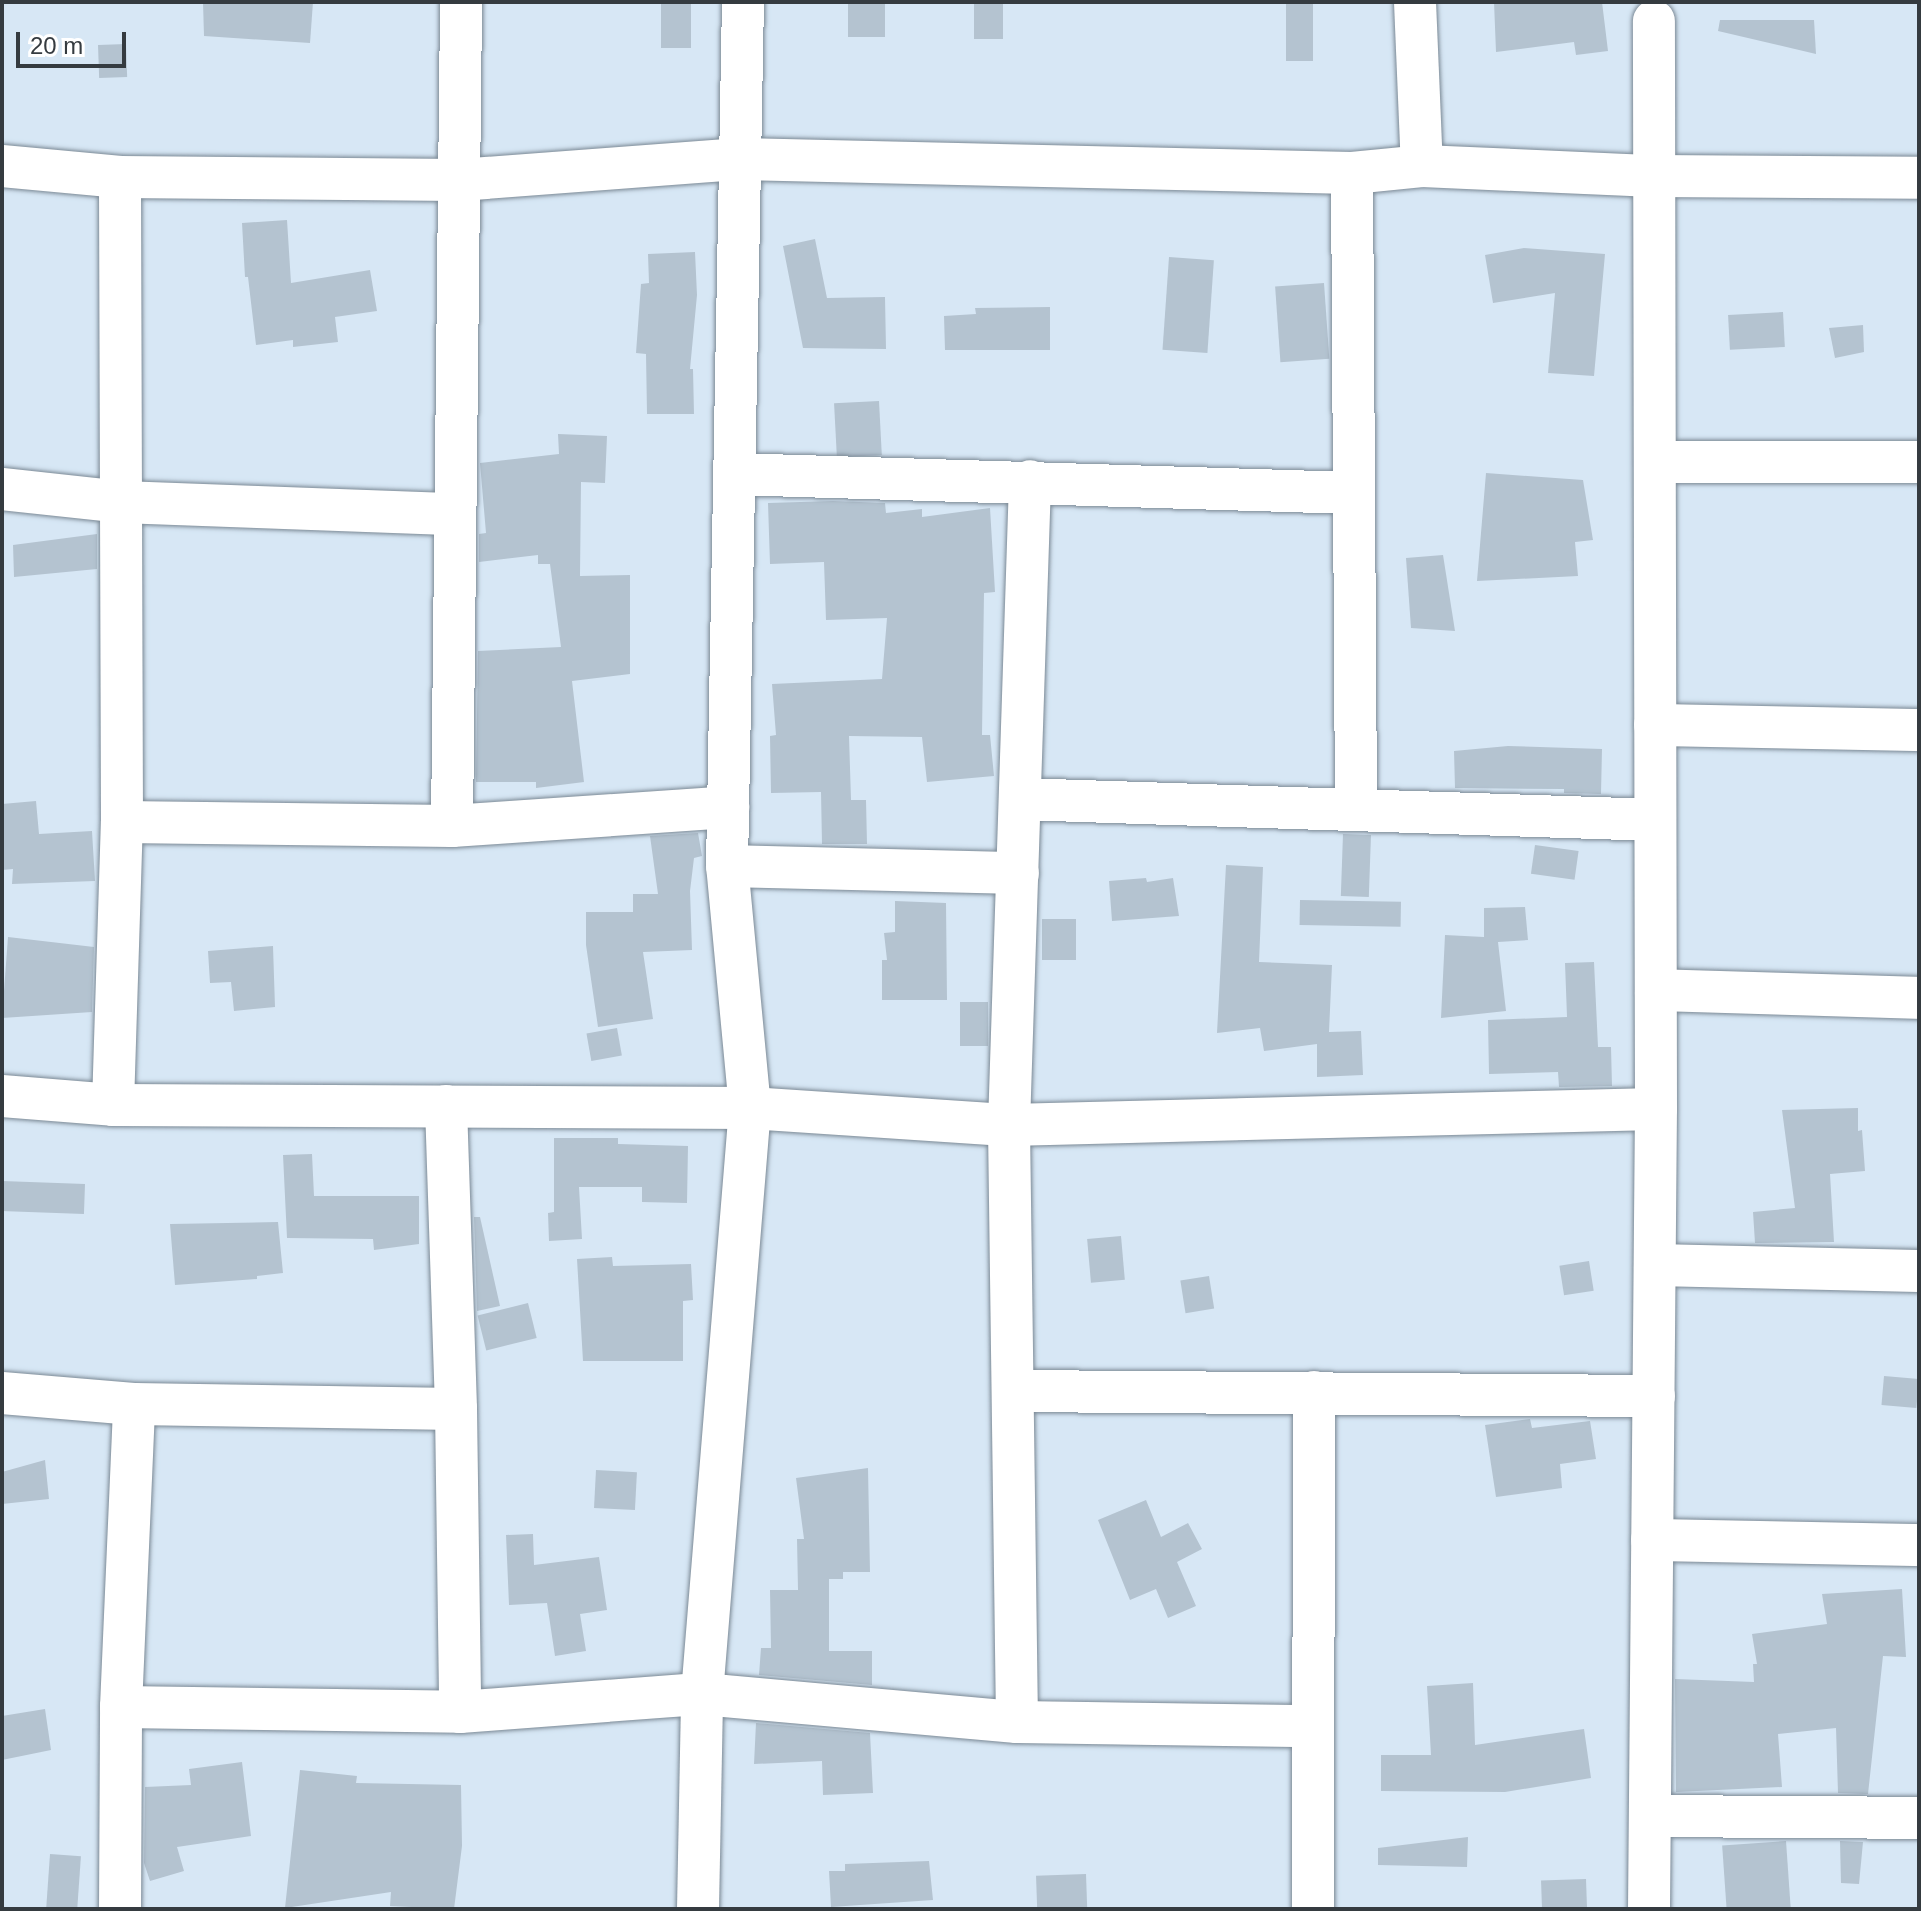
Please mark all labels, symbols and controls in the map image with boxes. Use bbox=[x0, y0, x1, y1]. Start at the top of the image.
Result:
scale bar bbox=[20, 16, 130, 66]
text: 20 m bbox=[30, 32, 83, 59]

